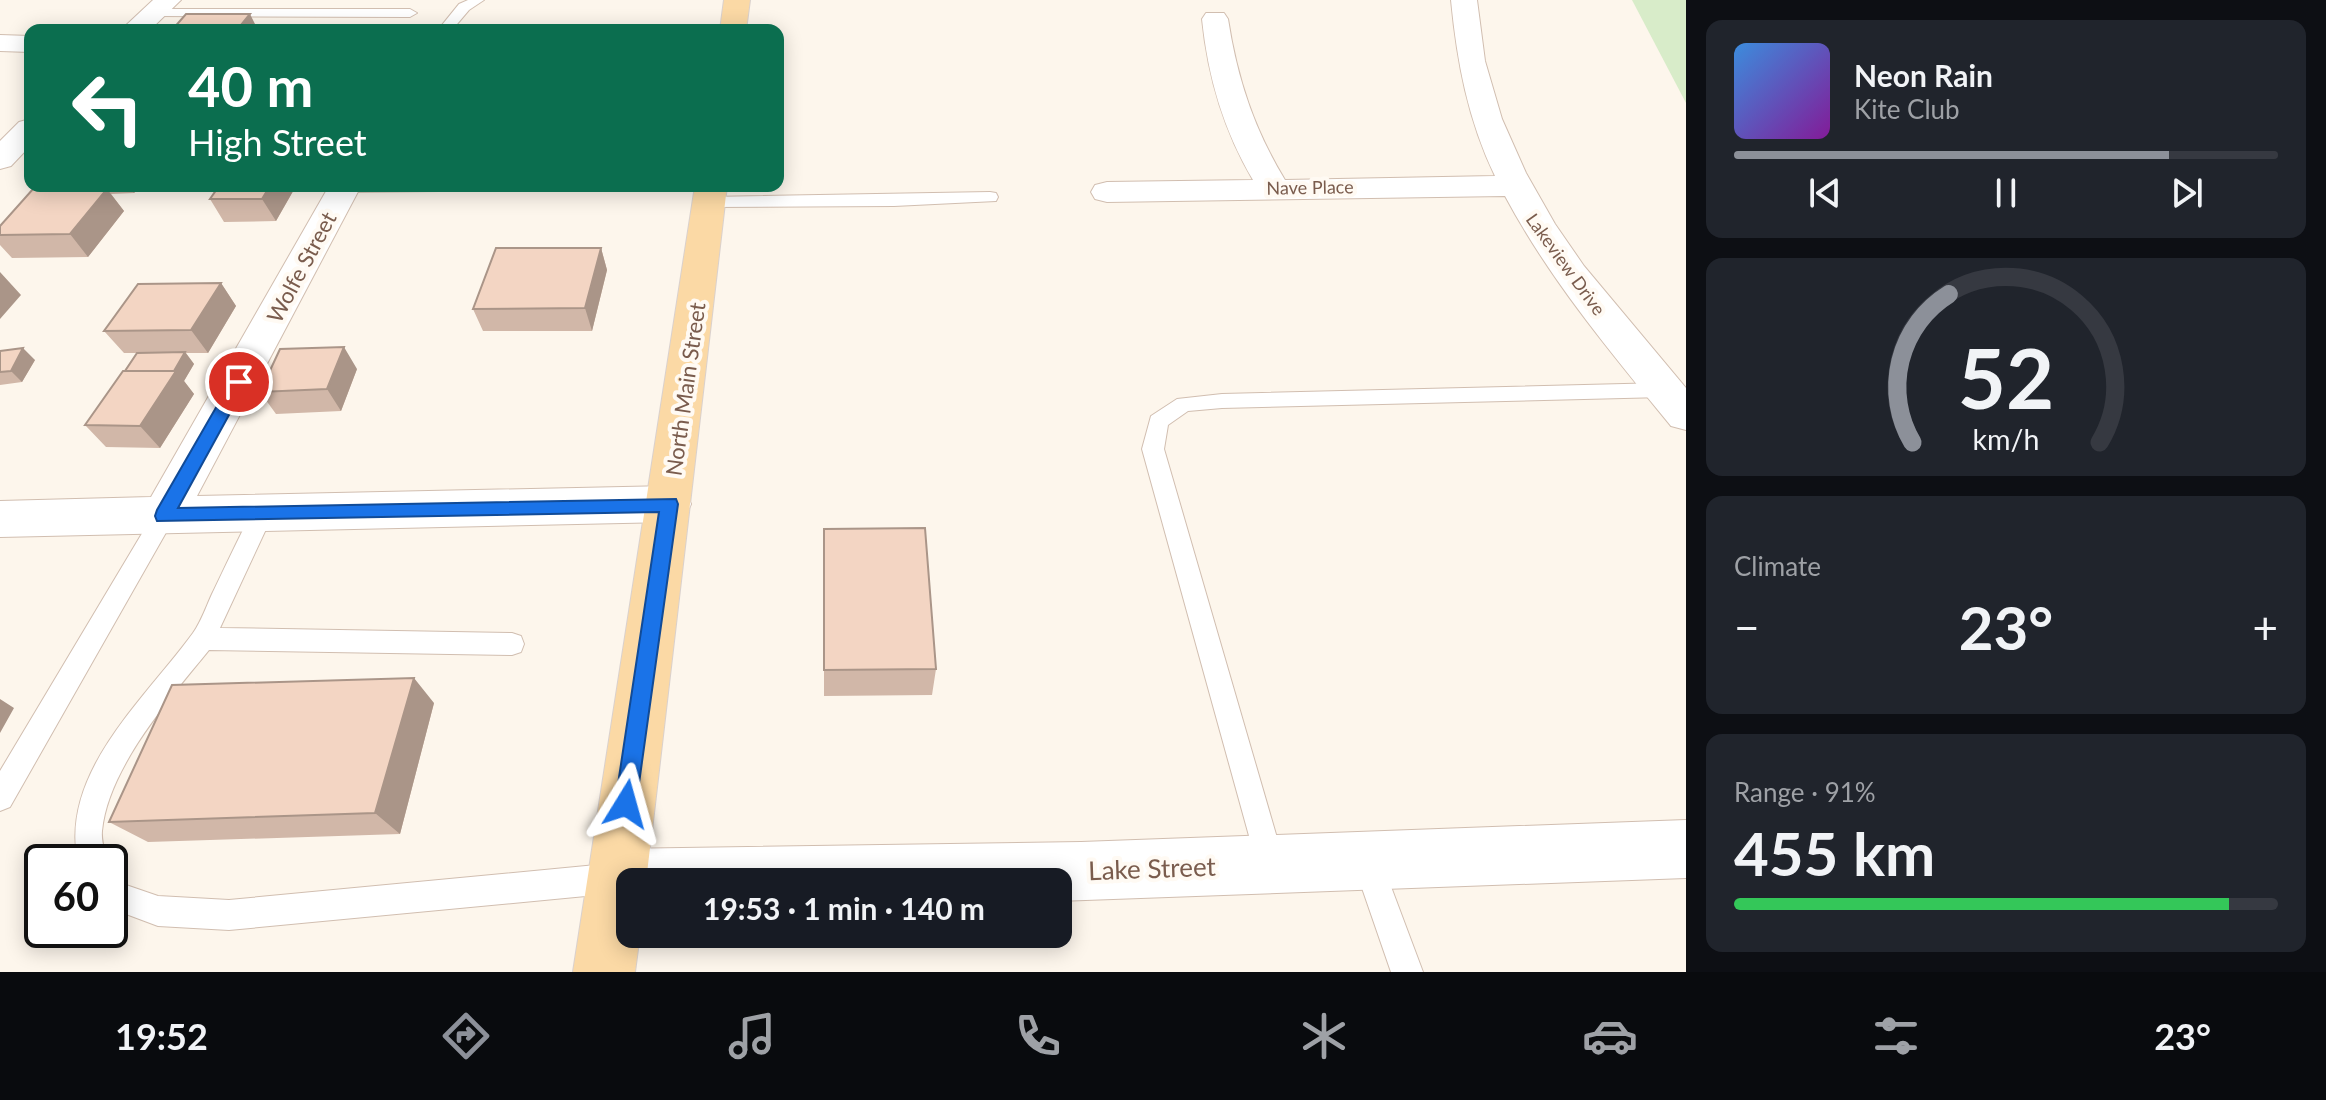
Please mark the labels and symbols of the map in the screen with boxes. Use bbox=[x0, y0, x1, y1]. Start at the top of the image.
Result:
street label: Nave Place bbox=[1266, 175, 1354, 199]
street label: Wolfe Street bbox=[261, 207, 342, 327]
street label: Lakeview Drive bbox=[1522, 209, 1610, 319]
street label: North Main Street bbox=[659, 300, 711, 477]
pin bbox=[205, 348, 273, 416]
position arrow bbox=[584, 762, 668, 846]
speed limit sign: 60 bbox=[24, 844, 128, 948]
street label: Lake Street bbox=[1088, 850, 1217, 886]

